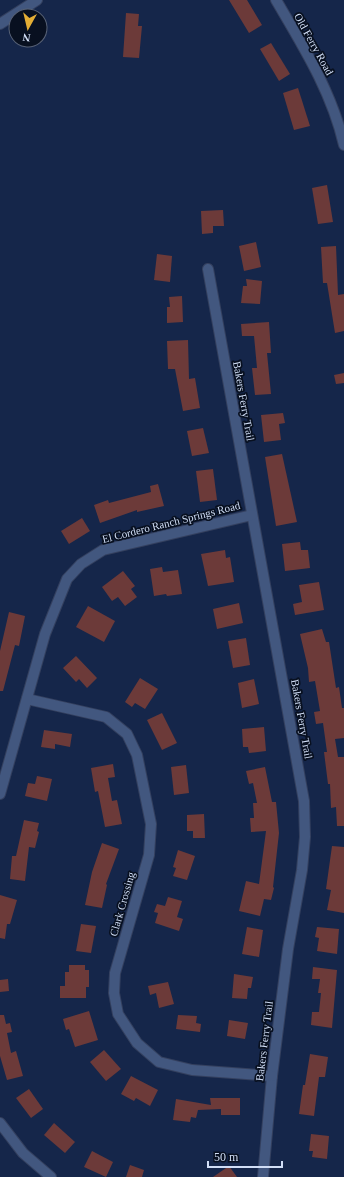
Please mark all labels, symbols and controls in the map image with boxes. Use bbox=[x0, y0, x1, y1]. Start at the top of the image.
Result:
north arrow bbox=[8, 8, 48, 48]
street label: Old Ferry Road bbox=[292, 11, 336, 78]
text: N bbox=[22, 31, 31, 44]
street label: Bakers Ferry Trail bbox=[231, 360, 257, 442]
street label: El Cordero Ranch Springs Road bbox=[101, 499, 242, 545]
street label: Bakers Ferry Trail bbox=[289, 678, 315, 760]
street label: Clark Crossing bbox=[107, 870, 137, 938]
street label: Bakers Ferry Trail bbox=[253, 1000, 275, 1082]
scale bar bbox=[208, 1143, 282, 1169]
text: 50 m bbox=[214, 1150, 239, 1164]

